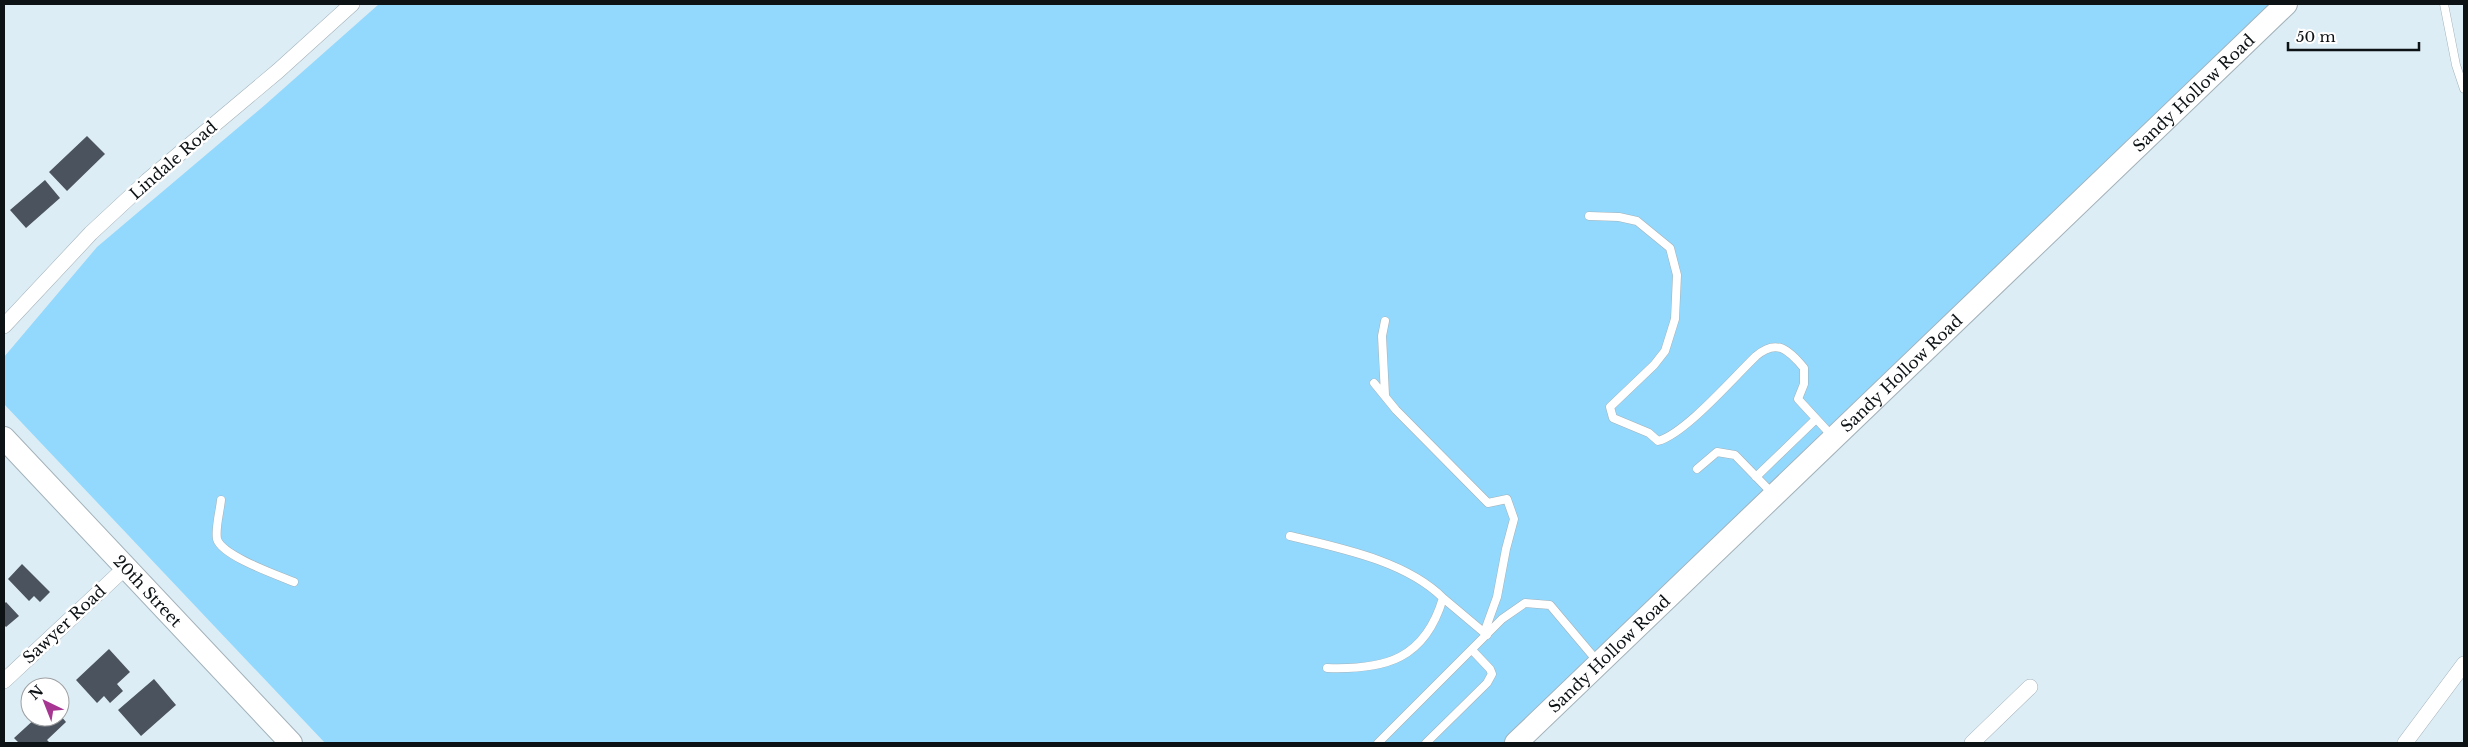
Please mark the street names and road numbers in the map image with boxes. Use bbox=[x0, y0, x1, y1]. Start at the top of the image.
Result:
street label: Sandy Hollow Road bbox=[2128, 30, 2259, 156]
street label: Lindale Road bbox=[125, 116, 221, 203]
street label: Sandy Hollow Road bbox=[1836, 310, 1966, 436]
street label: 20th Street bbox=[109, 551, 186, 631]
street label: Sawyer Road bbox=[18, 580, 110, 667]
street label: Sandy Hollow Road bbox=[1544, 591, 1674, 717]

